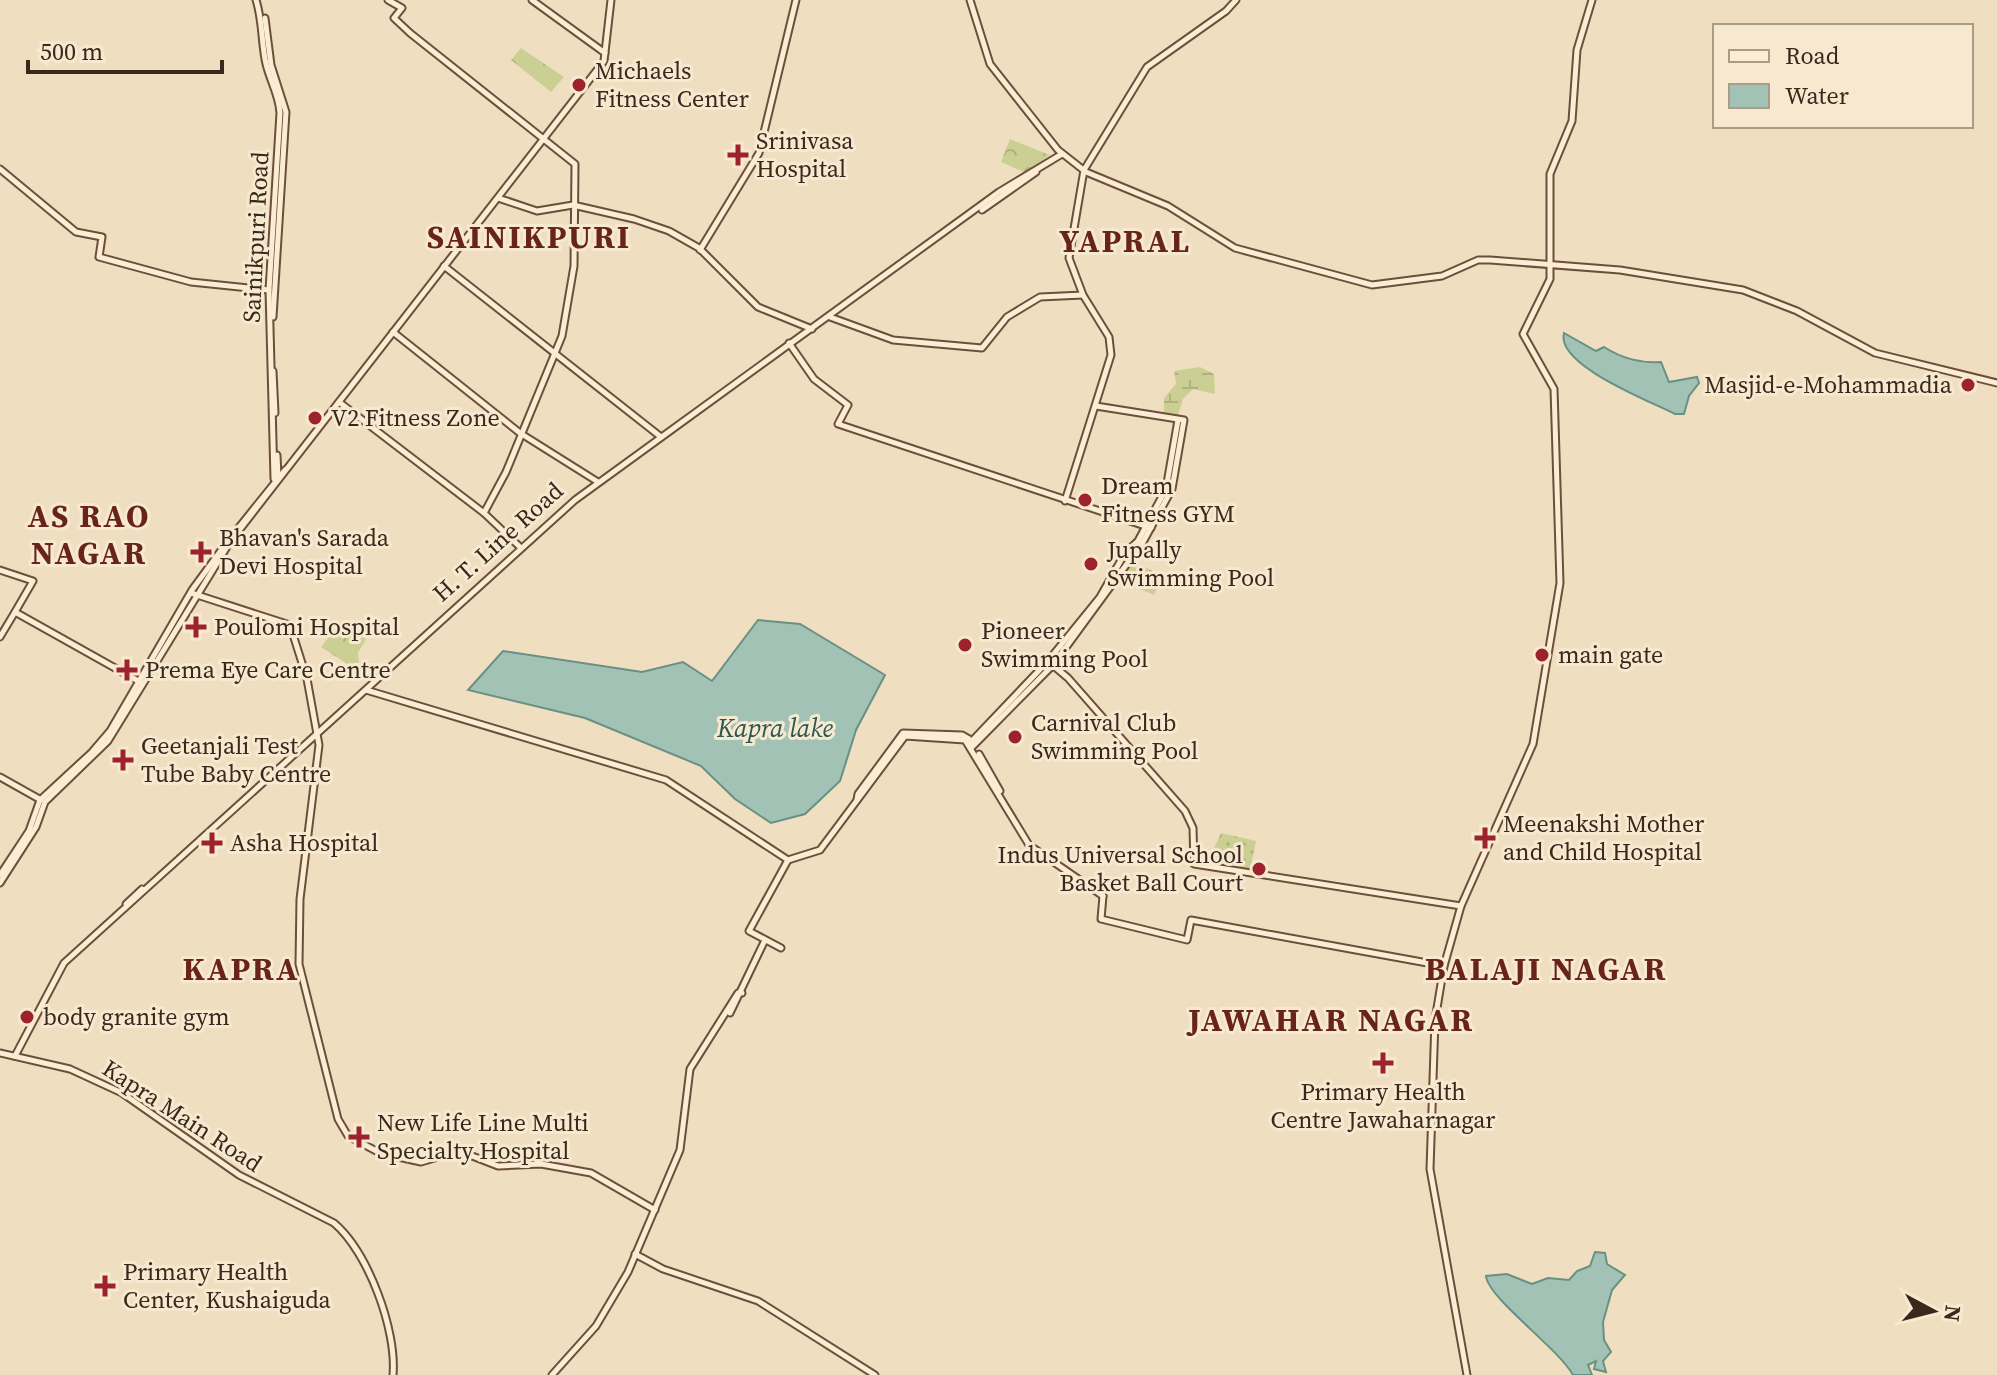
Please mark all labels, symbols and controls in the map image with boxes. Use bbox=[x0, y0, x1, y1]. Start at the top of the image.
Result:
scale bar bbox=[28, 24, 222, 74]
legend bbox=[1713, 24, 1973, 128]
text: 500 m bbox=[40, 35, 103, 68]
text: Road bbox=[1785, 39, 1840, 72]
place label: Michaels Fitness Center bbox=[595, 54, 749, 115]
marker: Michaels Fitness Center bbox=[570, 76, 588, 94]
text: Water bbox=[1785, 79, 1849, 112]
place label: Srinivasa Hospital bbox=[756, 124, 854, 185]
marker: Srinivasa Hospital bbox=[727, 144, 749, 166]
street label: Sainikpuri Road bbox=[235, 150, 276, 323]
district label: SAINIKPURI bbox=[427, 215, 631, 259]
district label: YAPRAL bbox=[1059, 219, 1191, 263]
place label: Masjid-e-Mohammadia bbox=[1704, 368, 1953, 401]
marker: Masjid-e-Mohammadia bbox=[1959, 376, 1977, 394]
place label: V2 Fitness Zone bbox=[331, 401, 500, 434]
marker: V2 Fitness Zone bbox=[306, 409, 324, 427]
place label: Dream Fitness GYM bbox=[1101, 469, 1235, 530]
street label: H. T. Line Road bbox=[425, 474, 570, 609]
marker: Dream Fitness GYM bbox=[1076, 491, 1094, 509]
district label: AS RAO NAGAR bbox=[27, 494, 151, 575]
place label: Bhavan's Sarada Devi Hospital bbox=[219, 521, 390, 582]
place label: Jupally Swimming Pool bbox=[1106, 533, 1274, 594]
marker: Bhavan's Sarada Devi Hospital bbox=[190, 541, 212, 563]
marker: Jupally Swimming Pool bbox=[1082, 555, 1100, 573]
place label: Poulomi Hospital bbox=[214, 610, 399, 643]
place label: Pioneer Swimming Pool bbox=[981, 614, 1148, 675]
marker: Poulomi Hospital bbox=[185, 616, 207, 638]
marker: Pioneer Swimming Pool bbox=[956, 636, 974, 654]
place label: main gate bbox=[1558, 638, 1663, 671]
marker: main gate bbox=[1533, 646, 1551, 664]
place label: Prema Eye Care Centre bbox=[145, 653, 391, 686]
marker: Prema Eye Care Centre bbox=[116, 659, 138, 681]
place label: Carnival Club Swimming Pool bbox=[1031, 706, 1198, 767]
water label: Kapra lake bbox=[716, 710, 833, 746]
marker: Carnival Club Swimming Pool bbox=[1006, 728, 1024, 746]
place label: Geetanjali Test Tube Baby Centre bbox=[141, 729, 331, 790]
marker: Geetanjali Test Tube Baby Centre bbox=[112, 749, 134, 771]
place label: Meenakshi Mother and Child Hospital bbox=[1503, 807, 1704, 868]
place label: Asha Hospital bbox=[230, 826, 378, 859]
marker: Meenakshi Mother and Child Hospital bbox=[1474, 827, 1496, 849]
marker: Asha Hospital bbox=[201, 832, 223, 854]
place label: Indus Universal School Basket Ball Court bbox=[998, 838, 1243, 899]
marker: Indus Universal School Basket Ball Court bbox=[1250, 860, 1268, 878]
district label: KAPRA bbox=[182, 947, 300, 991]
district label: BALAJI NAGAR bbox=[1425, 947, 1667, 991]
district label: JAWAHAR NAGAR bbox=[1186, 998, 1474, 1042]
place label: body granite gym bbox=[43, 1000, 230, 1033]
marker: body granite gym bbox=[18, 1008, 36, 1026]
street label: Kapra Main Road bbox=[96, 1052, 269, 1180]
marker: Primary Health Centre Jawaharnagar bbox=[1372, 1052, 1394, 1074]
place label: Primary Health Centre Jawaharnagar bbox=[1271, 1075, 1496, 1136]
place label: New Life Line Multi Specialty Hospital bbox=[377, 1106, 589, 1167]
marker: New Life Line Multi Specialty Hospital bbox=[348, 1126, 370, 1148]
place label: Primary Health Center, Kushaiguda bbox=[123, 1255, 332, 1316]
north arrow bbox=[1893, 1271, 1973, 1351]
marker: Primary Health Center, Kushaiguda bbox=[94, 1275, 116, 1297]
text: N bbox=[1937, 1304, 1969, 1323]

